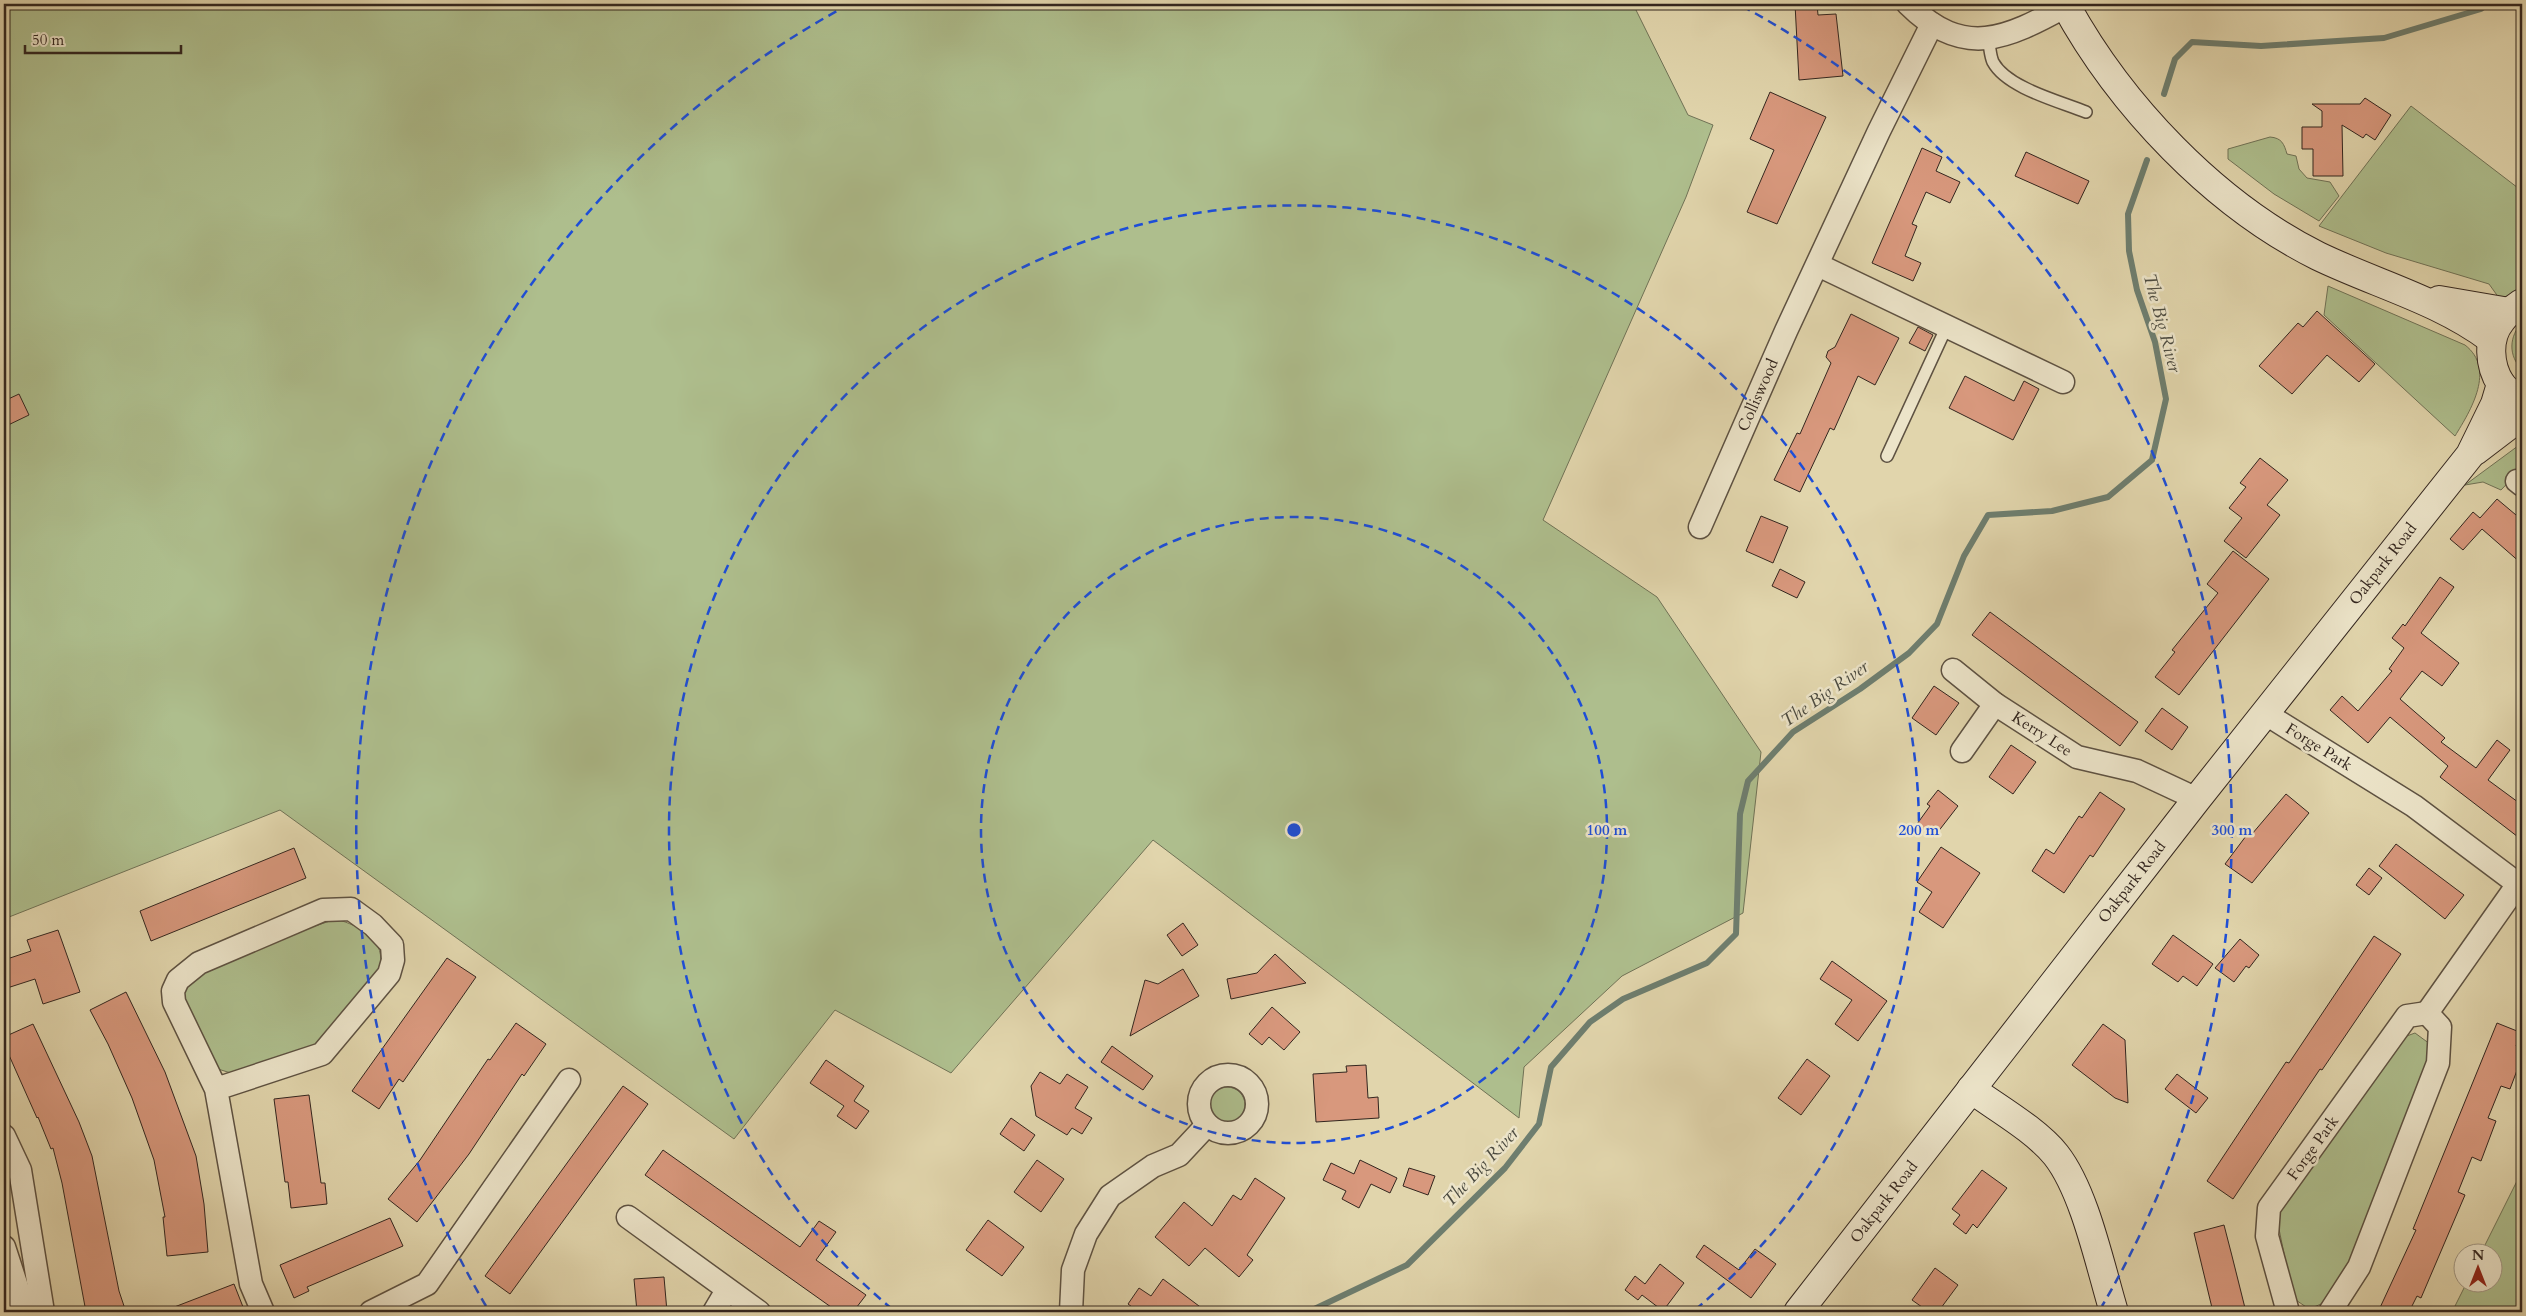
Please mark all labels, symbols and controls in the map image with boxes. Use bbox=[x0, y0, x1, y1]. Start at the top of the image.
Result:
scale bar bbox=[25, 22, 181, 54]
text: 50 m bbox=[32, 30, 64, 50]
water label: The Big River bbox=[2137, 271, 2187, 376]
street label: Colliswood bbox=[1732, 355, 1784, 435]
street label: Oakpark Road bbox=[2344, 518, 2422, 610]
water label: The Big River bbox=[1776, 654, 1875, 733]
street label: Kerry Lee bbox=[2008, 706, 2076, 762]
street label: Forge Park bbox=[2281, 718, 2357, 776]
text: 100 m bbox=[1587, 820, 1628, 840]
text: 200 m bbox=[1899, 820, 1940, 840]
text: 300 m bbox=[2212, 820, 2253, 840]
centre of rings bbox=[1285, 821, 1303, 839]
street label: Oakpark Road bbox=[2093, 836, 2171, 928]
street label: Forge Park bbox=[2282, 1111, 2344, 1185]
water label: The Big River bbox=[1437, 1121, 1525, 1213]
street label: Oakpark Road bbox=[1845, 1156, 1923, 1248]
north arrow bbox=[2454, 1244, 2504, 1294]
text: N bbox=[2472, 1246, 2484, 1265]

